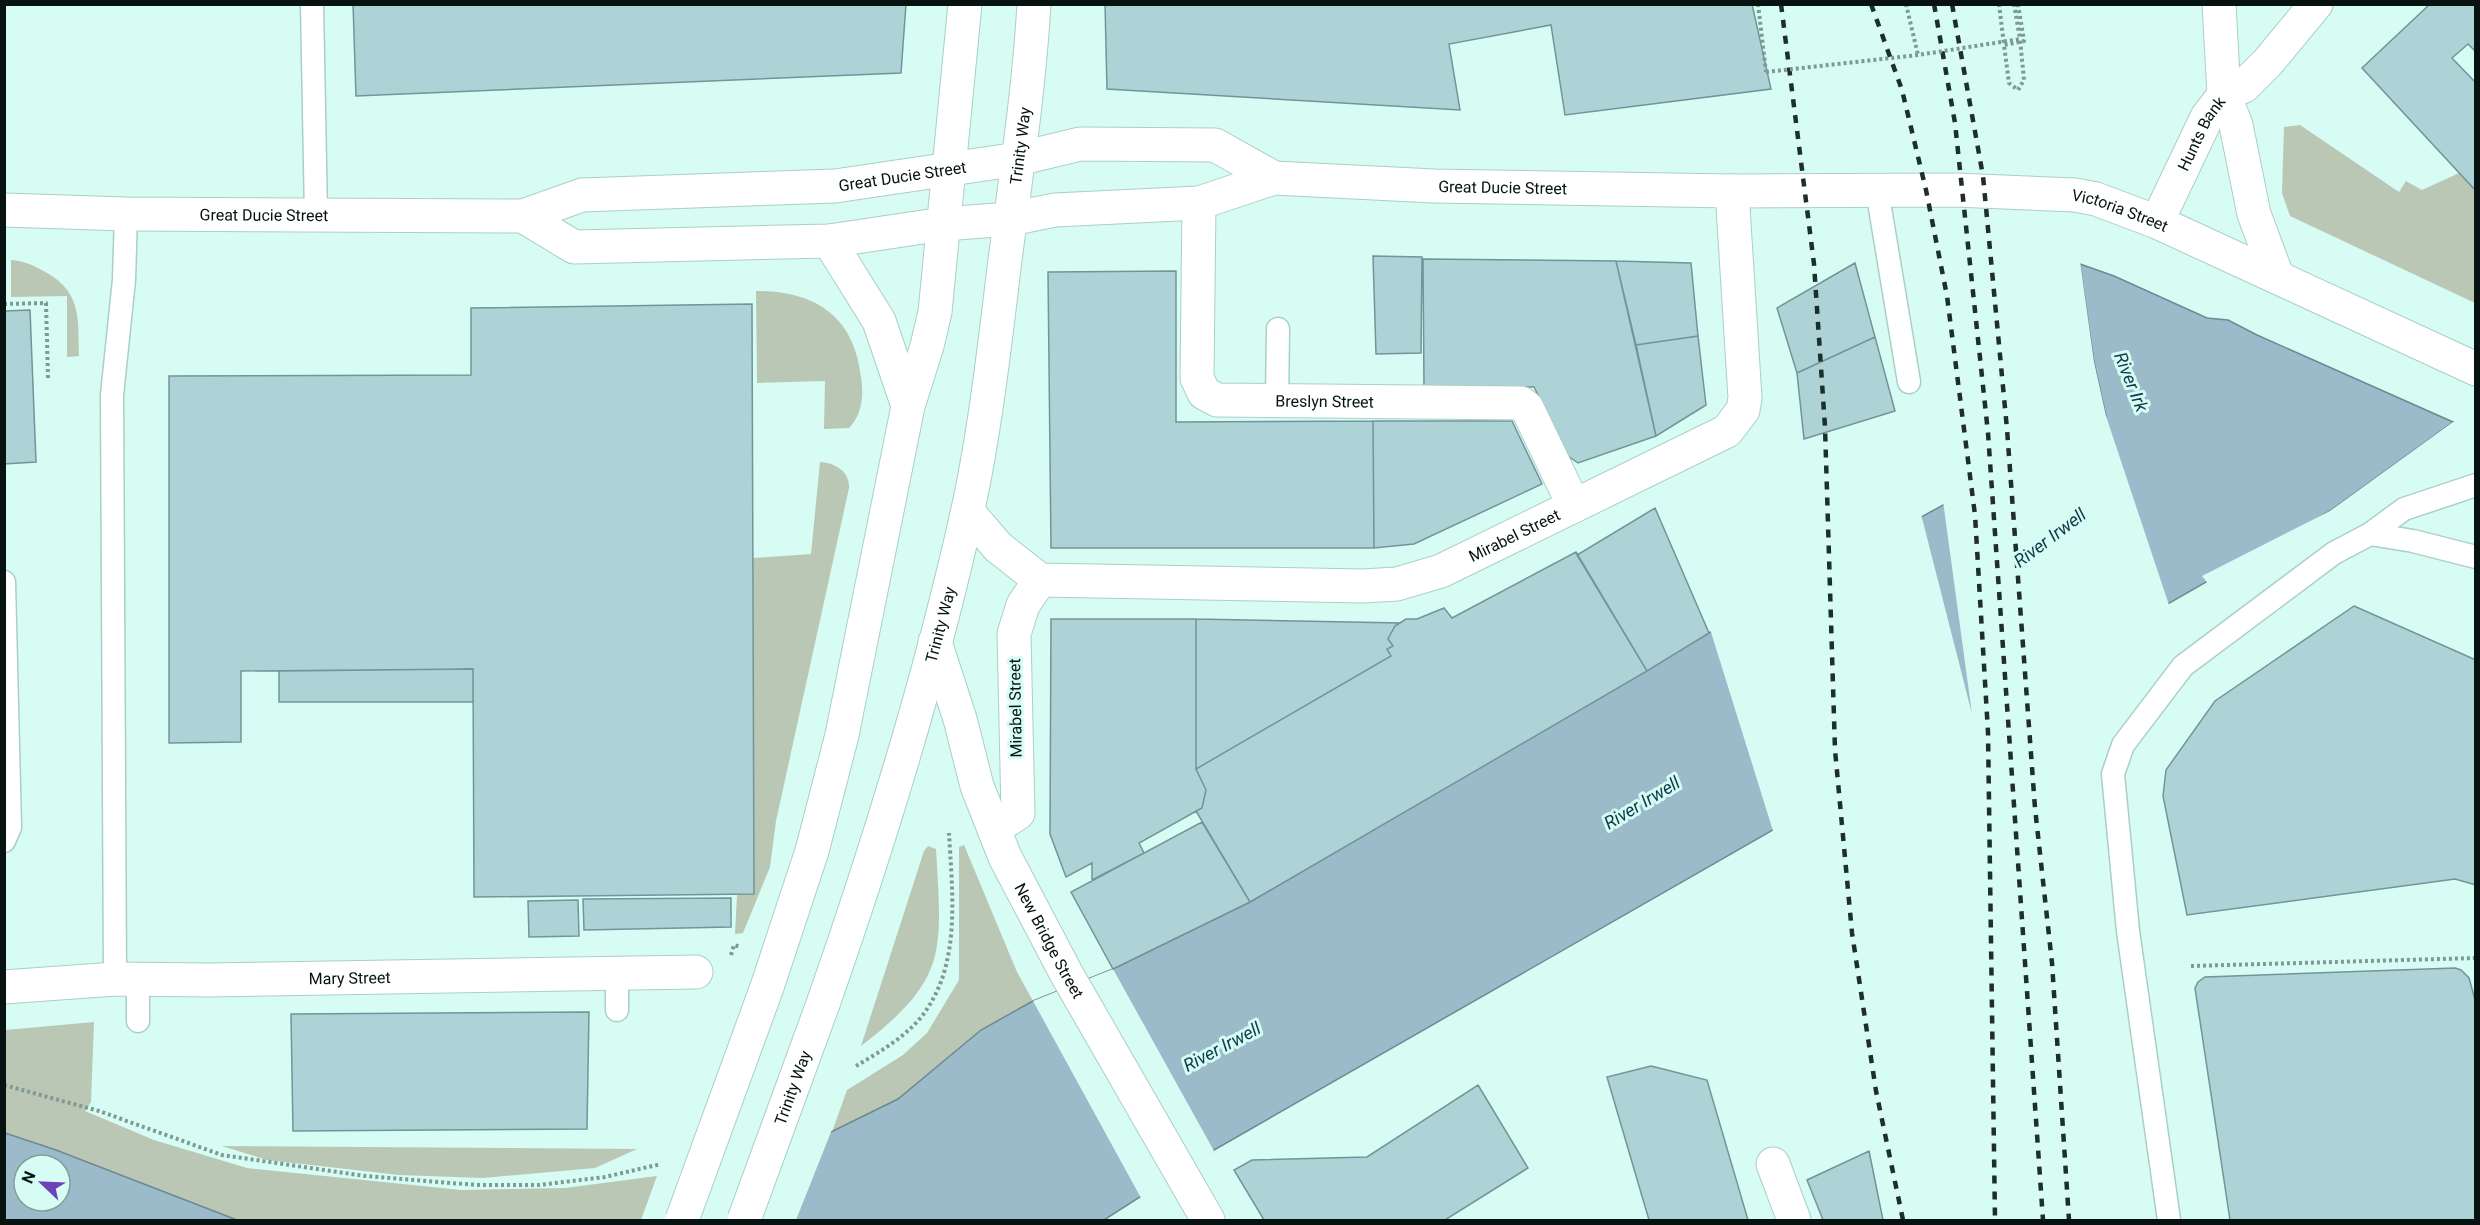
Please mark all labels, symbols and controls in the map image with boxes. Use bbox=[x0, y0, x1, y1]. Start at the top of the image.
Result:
street label: Hunts Bank bbox=[2174, 92, 2230, 174]
street label: Trinity Way bbox=[1006, 106, 1035, 186]
street label: Great Ducie Street bbox=[837, 158, 968, 195]
street label: Great Ducie Street bbox=[1438, 177, 1567, 198]
street label: Victoria Street bbox=[2070, 186, 2171, 236]
street label: Great Ducie Street bbox=[199, 205, 328, 225]
water label: River Irk bbox=[2110, 349, 2153, 416]
street label: Breslyn Street bbox=[1275, 392, 1374, 412]
water label: River Irwell bbox=[2010, 503, 2090, 571]
street label: Mirabel Street bbox=[1466, 505, 1563, 566]
street label: Trinity Way bbox=[922, 584, 960, 665]
street label: Mirabel Street bbox=[1005, 658, 1026, 758]
water label: River Irwell bbox=[1600, 771, 1684, 833]
street label: New Bridge Street bbox=[1010, 880, 1087, 1002]
street label: Mary Street bbox=[309, 968, 391, 988]
water label: River Irwell bbox=[1179, 1017, 1265, 1076]
street label: Trinity Way bbox=[771, 1047, 815, 1128]
north arrow bbox=[12, 1153, 72, 1213]
text: N bbox=[18, 1168, 40, 1186]

